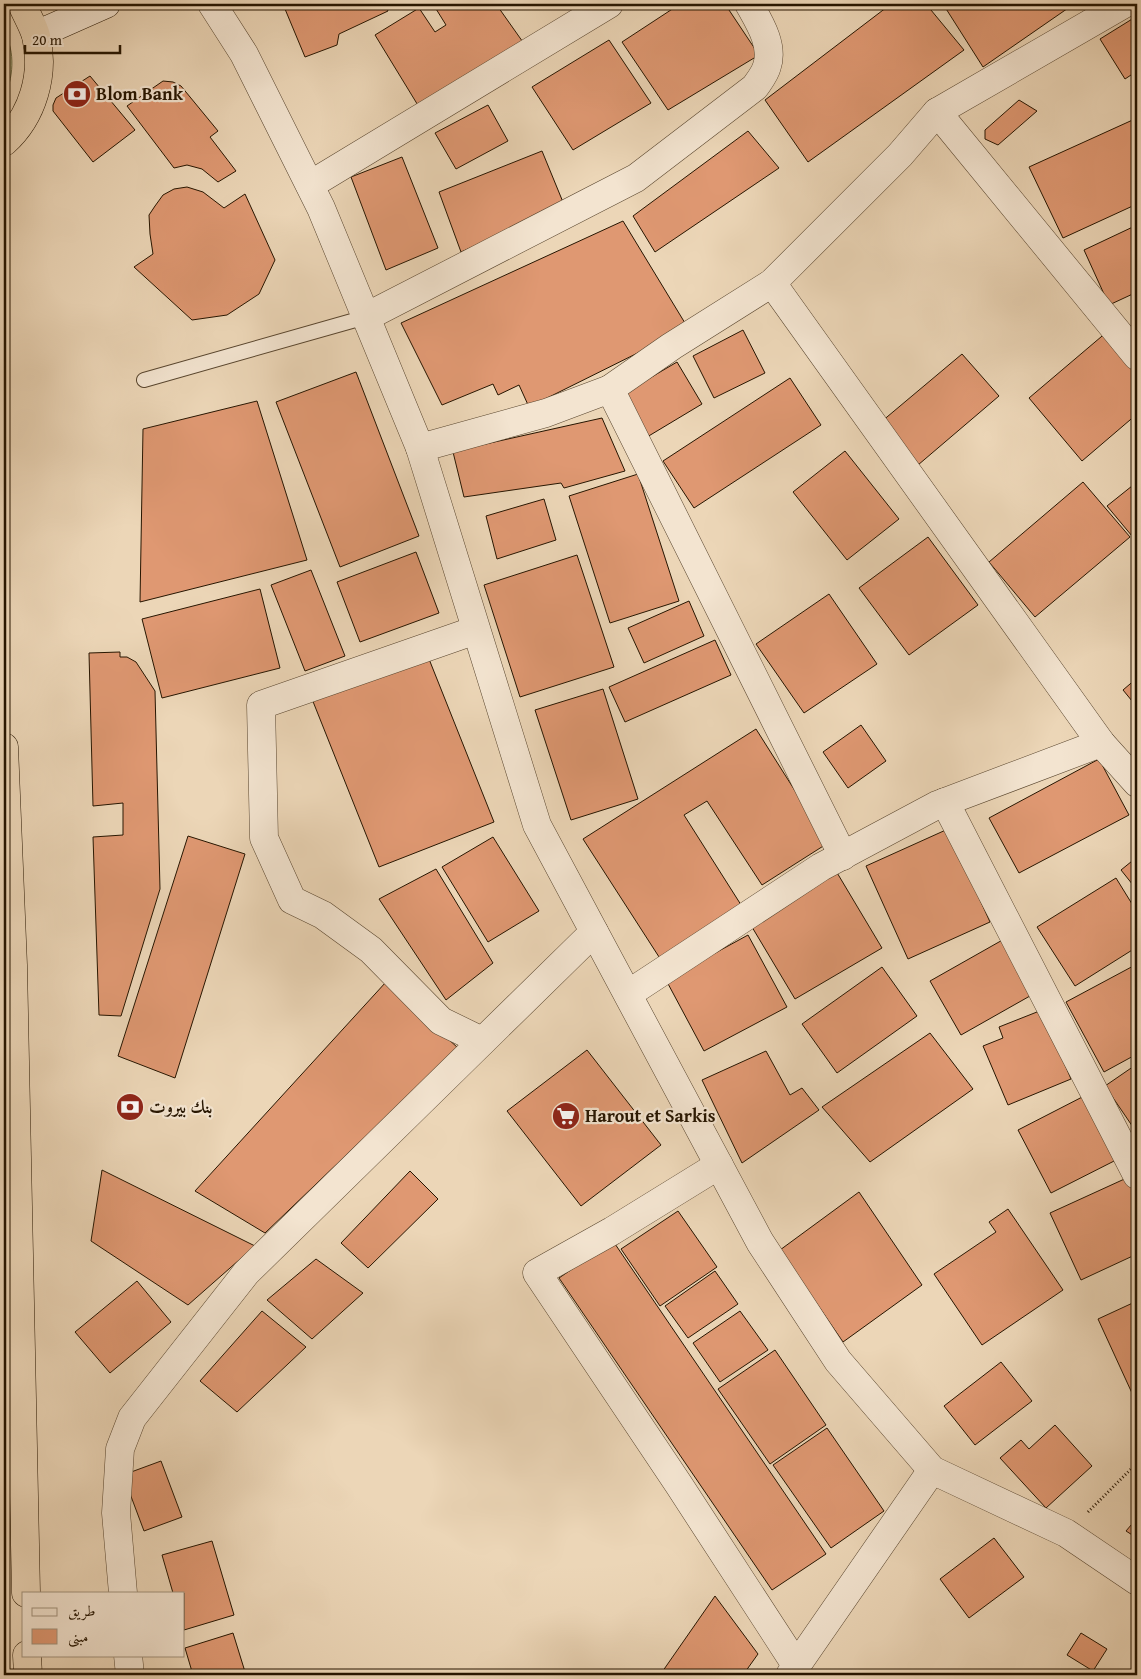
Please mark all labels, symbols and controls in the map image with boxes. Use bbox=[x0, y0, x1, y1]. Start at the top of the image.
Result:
scale bar bbox=[25, 22, 120, 54]
text: 20 m bbox=[32, 29, 63, 50]
bank icon: Blom Bank bbox=[62, 79, 92, 109]
place label: Blom Bank bbox=[96, 80, 184, 107]
bank icon: بنك بيروت bbox=[115, 1092, 145, 1122]
place label: بنك بيروت bbox=[149, 1093, 212, 1120]
supermarket icon: Harout et Sarkis bbox=[551, 1101, 581, 1131]
place label: Harout et Sarkis bbox=[585, 1102, 716, 1129]
legend bbox=[22, 1592, 185, 1656]
text: طريق bbox=[68, 1600, 95, 1621]
text: مبنى bbox=[68, 1626, 88, 1648]

